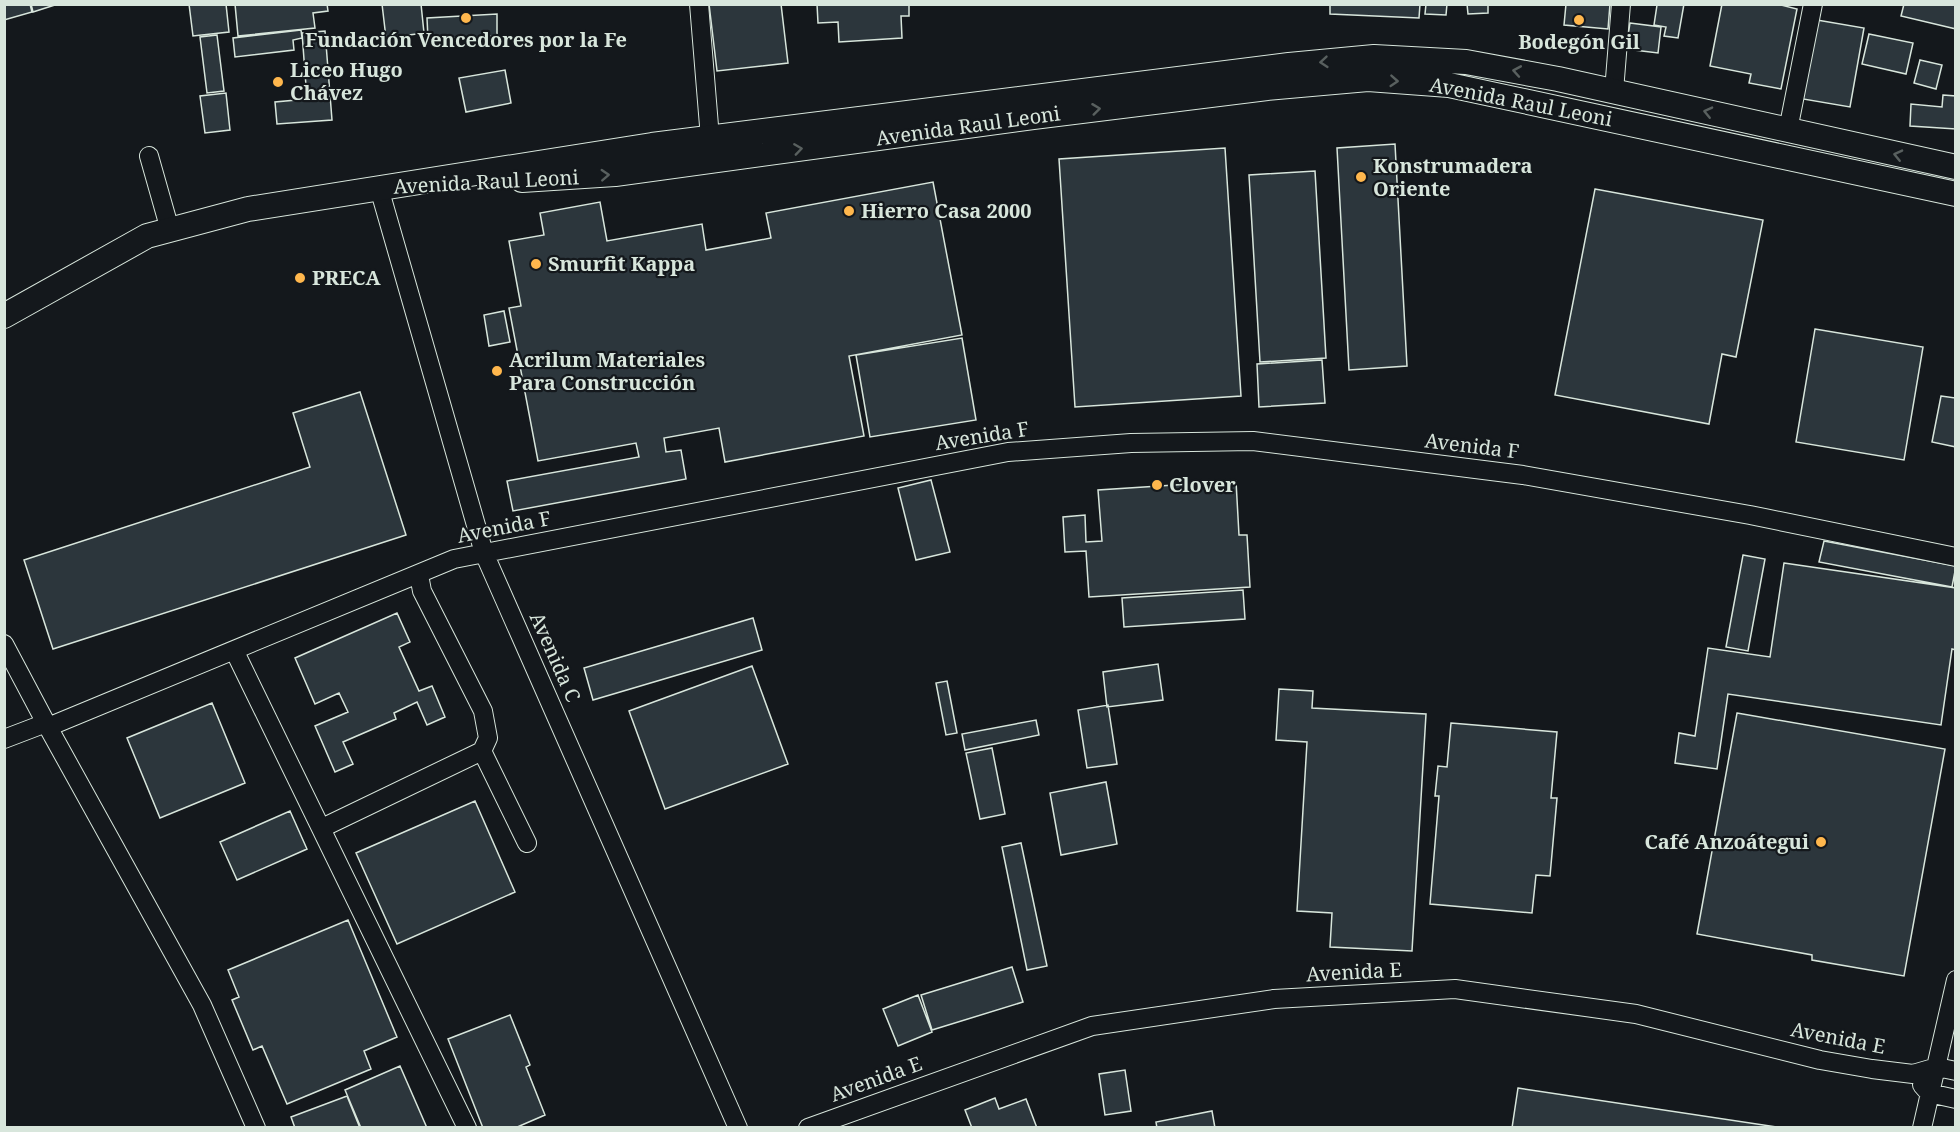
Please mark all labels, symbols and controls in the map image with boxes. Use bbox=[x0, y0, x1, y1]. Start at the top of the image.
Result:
marker: Fundación Vencedores por la Fe bbox=[459, 11, 473, 25]
marker: Bodegón Gil bbox=[1572, 13, 1586, 27]
place label: Fundación Vencedores por la Fe bbox=[305, 26, 627, 53]
place label: Bodegón Gil bbox=[1518, 28, 1640, 55]
one-way arrow bbox=[1319, 55, 1328, 68]
place label: Liceo Hugo Chávez bbox=[290, 56, 403, 106]
one-way arrow bbox=[1513, 65, 1523, 78]
street label: Avenida Raul Leoni bbox=[1427, 71, 1615, 133]
one-way arrow bbox=[1389, 74, 1398, 87]
marker: Liceo Hugo Chávez bbox=[271, 75, 285, 89]
street label: Avenida Raul Leoni bbox=[874, 99, 1062, 152]
one-way arrow bbox=[1091, 104, 1100, 116]
one-way arrow bbox=[1703, 106, 1713, 119]
one-way arrow bbox=[794, 144, 803, 156]
one-way arrow bbox=[1894, 149, 1904, 162]
place label: Konstrumadera Oriente bbox=[1373, 152, 1533, 202]
street label: Avenida Raul Leoni bbox=[393, 163, 580, 200]
one-way arrow bbox=[600, 169, 610, 182]
marker: Konstrumadera Oriente bbox=[1354, 170, 1368, 184]
place label: Hierro Casa 2000 bbox=[861, 197, 1032, 224]
marker: Hierro Casa 2000 bbox=[842, 204, 856, 218]
place label: Smurfit Kappa bbox=[548, 250, 695, 277]
marker: Smurfit Kappa bbox=[529, 257, 543, 271]
place label: PRECA bbox=[312, 264, 381, 291]
marker: PRECA bbox=[293, 271, 307, 285]
place label: Acrilum Materiales Para Construcción bbox=[509, 346, 705, 396]
marker: Acrilum Materiales Para Construcción bbox=[490, 364, 504, 378]
street label: Avenida F bbox=[933, 415, 1031, 456]
street label: Avenida F bbox=[1423, 426, 1521, 465]
place label: Clover bbox=[1169, 471, 1236, 498]
marker: Clover bbox=[1150, 478, 1164, 492]
street label: Avenida F bbox=[455, 504, 553, 549]
street label: Avenida C bbox=[524, 608, 587, 706]
place label: Café Anzoátegui bbox=[1644, 828, 1809, 855]
marker: Café Anzoátegui bbox=[1814, 835, 1828, 849]
street label: Avenida E bbox=[1305, 956, 1402, 987]
street label: Avenida E bbox=[1789, 1015, 1888, 1060]
street label: Avenida E bbox=[826, 1049, 925, 1108]

